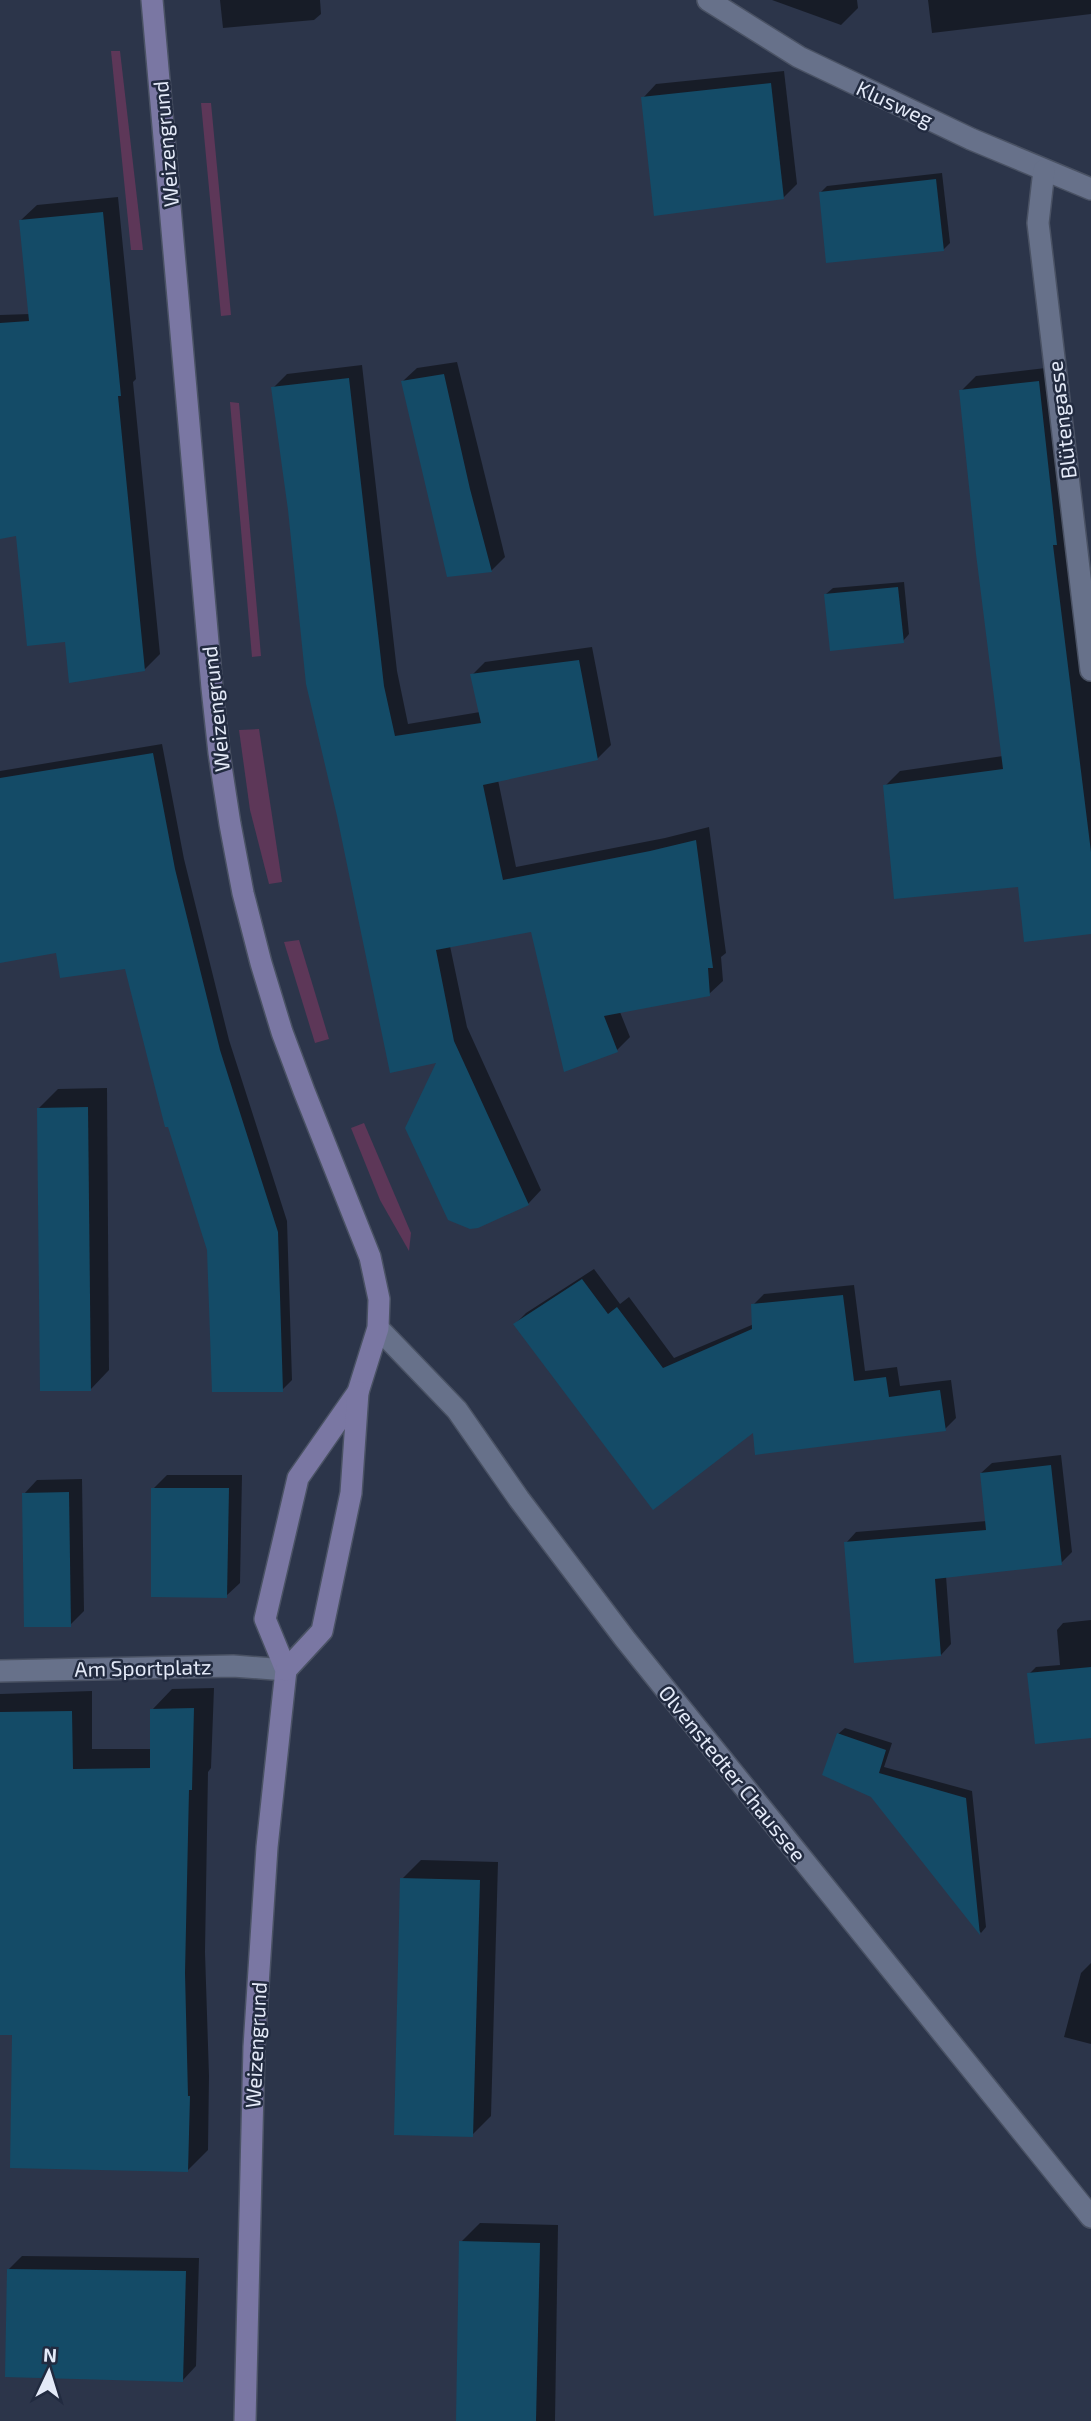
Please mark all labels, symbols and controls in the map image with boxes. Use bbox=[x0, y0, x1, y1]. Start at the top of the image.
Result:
street label: Klusweg bbox=[853, 74, 937, 132]
street label: Weizengrund bbox=[147, 80, 183, 208]
street label: Blütengasse bbox=[1041, 360, 1081, 480]
street label: Weizengrund bbox=[196, 645, 234, 773]
street label: Am Sportplatz bbox=[74, 1653, 212, 1681]
street label: Olvenstedter Chaussee bbox=[654, 1680, 812, 1866]
street label: Weizengrund bbox=[239, 1981, 271, 2109]
north arrow bbox=[14, 2337, 84, 2407]
text: N bbox=[43, 2343, 58, 2366]

